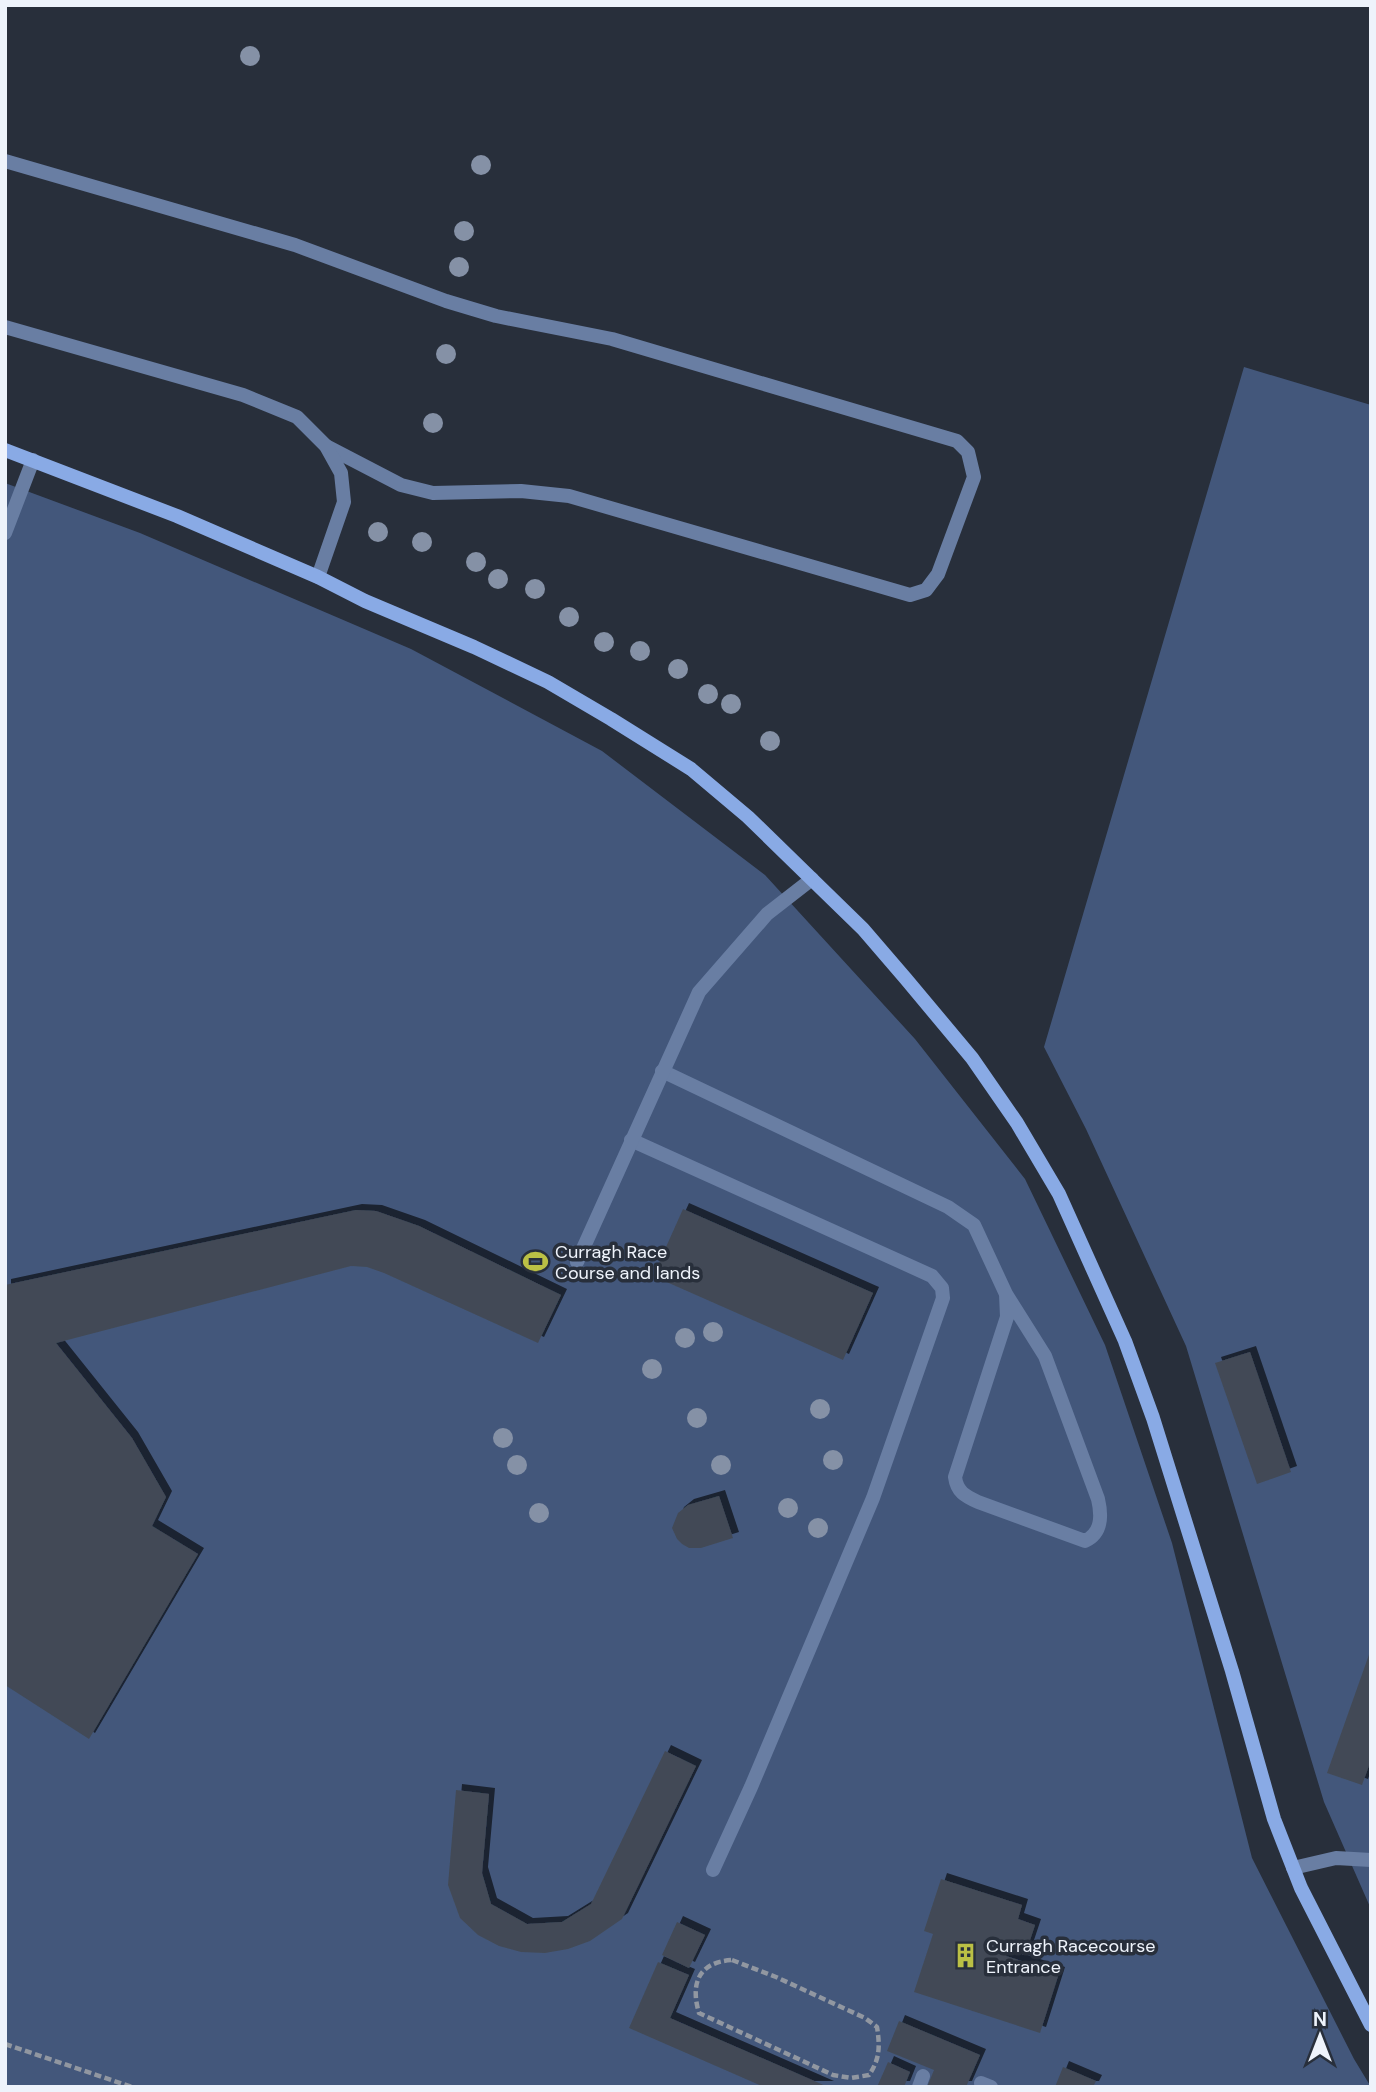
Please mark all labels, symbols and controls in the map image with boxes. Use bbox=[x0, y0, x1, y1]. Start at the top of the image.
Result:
place label: Curragh Race Course and lands bbox=[555, 1240, 700, 1285]
sports icon: Curragh Race Course and lands bbox=[521, 1248, 549, 1276]
place label: Curragh Racecourse Entrance bbox=[986, 1934, 1155, 1979]
building icon: Curragh Racecourse Entrance bbox=[952, 1942, 980, 1970]
north arrow bbox=[1285, 2001, 1355, 2071]
text: N bbox=[1313, 2007, 1327, 2032]

